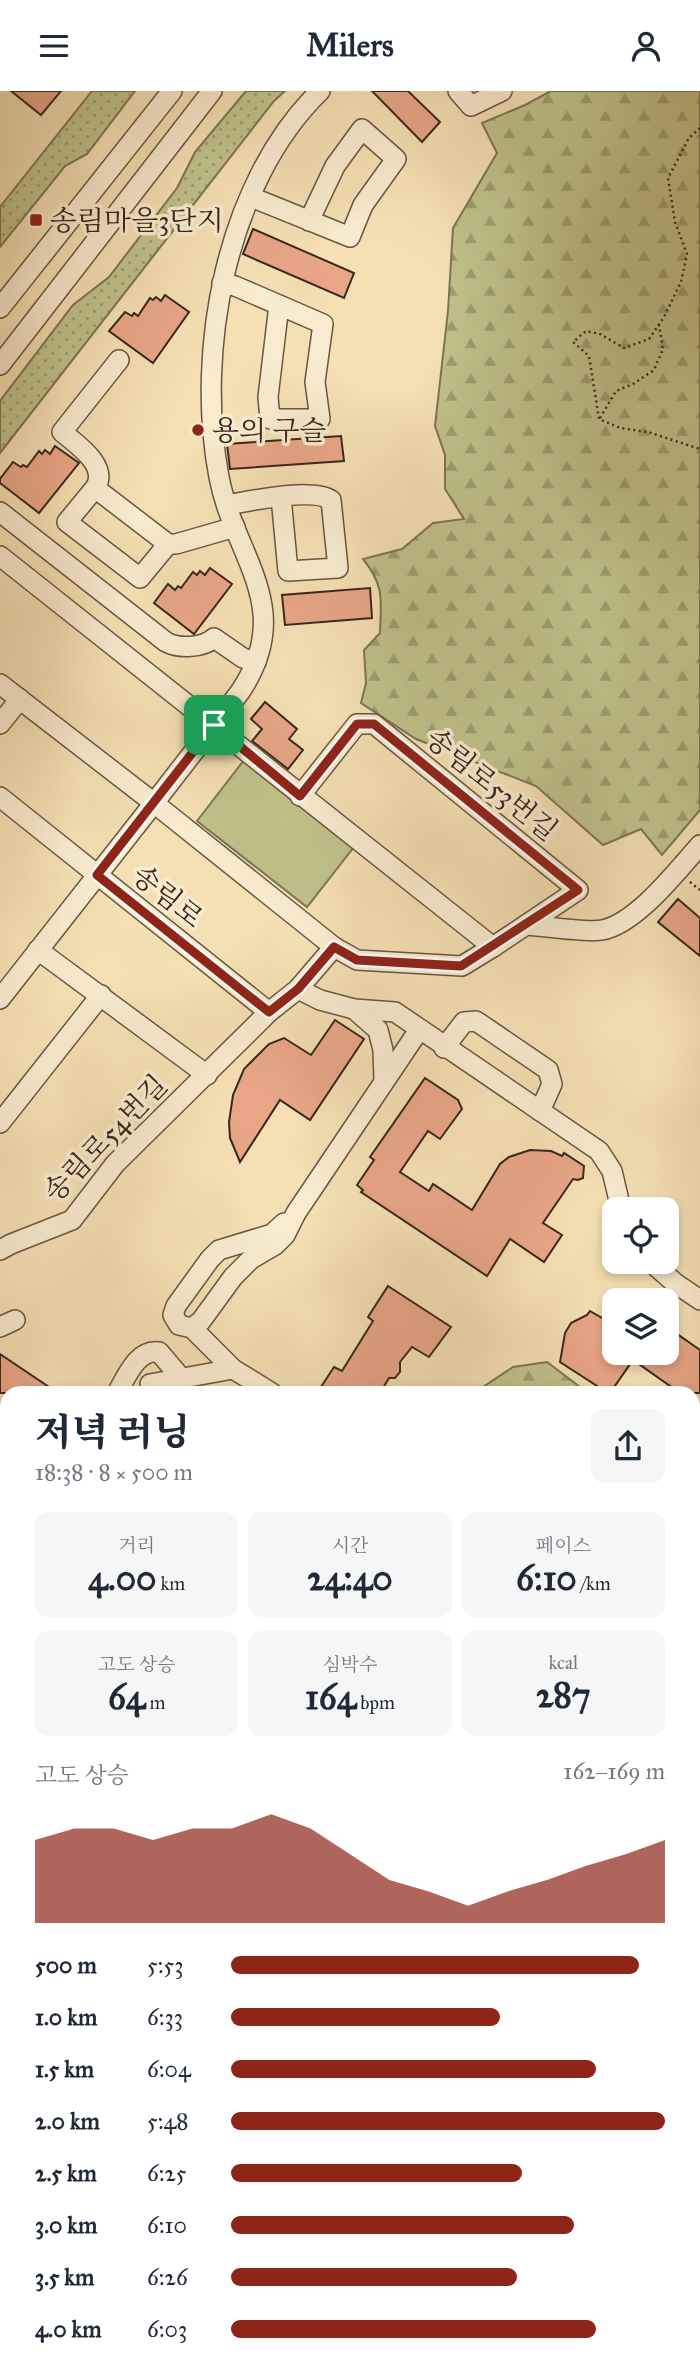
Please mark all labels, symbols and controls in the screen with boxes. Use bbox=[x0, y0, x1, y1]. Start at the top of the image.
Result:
text: Milers bbox=[306, 26, 394, 65]
icon: menu bbox=[35, 27, 73, 65]
icon: person bbox=[627, 27, 665, 65]
place label: 송림마을3단지 bbox=[50, 203, 224, 238]
marker: 송림마을3단지 bbox=[28, 212, 44, 228]
place label: 용의 구슬 bbox=[212, 413, 326, 448]
marker: 용의 구슬 bbox=[190, 422, 206, 438]
pin bbox=[184, 695, 244, 755]
icon: arrive bbox=[195, 706, 233, 744]
street label: 송림로53번길 bbox=[419, 721, 565, 848]
street label: 송림로 bbox=[125, 857, 210, 936]
street label: 송림로54번길 bbox=[36, 1068, 175, 1209]
map controls bbox=[602, 1197, 679, 1365]
button: locate bbox=[602, 1197, 679, 1274]
button: layers bbox=[602, 1288, 679, 1365]
text: 저녁 러닝 bbox=[35, 1409, 190, 1455]
button: share bbox=[591, 1409, 665, 1483]
text: 18:38 · 8 × 500 m bbox=[35, 1458, 193, 1486]
text: 거리 bbox=[118, 1534, 155, 1557]
text: 시간 bbox=[332, 1534, 368, 1557]
text: 페이스 bbox=[536, 1534, 591, 1557]
text: 4.00 bbox=[88, 1557, 156, 1600]
text: 24:40 bbox=[307, 1557, 393, 1600]
text: 6:10 bbox=[516, 1557, 577, 1600]
text: km bbox=[156, 1572, 185, 1595]
text: /km bbox=[577, 1572, 611, 1595]
text: kcal bbox=[548, 1651, 578, 1674]
text: 고도 상승 bbox=[98, 1653, 175, 1676]
text: 심박수 bbox=[322, 1653, 378, 1676]
text: 287 bbox=[536, 1674, 591, 1717]
text: 64 bbox=[108, 1676, 145, 1719]
text: 164 bbox=[305, 1676, 356, 1719]
text: m bbox=[145, 1691, 165, 1714]
text: bpm bbox=[356, 1691, 395, 1714]
text: 162–169 m bbox=[563, 1757, 665, 1785]
text: 고도 상승 bbox=[35, 1761, 129, 1789]
text: 500 m bbox=[35, 1951, 97, 1979]
text: 5:53 bbox=[147, 1951, 183, 1979]
text: 1.0 km bbox=[35, 2003, 97, 2031]
text: 6:33 bbox=[147, 2003, 183, 2031]
text: 1.5 km bbox=[35, 2055, 94, 2083]
text: 6:04 bbox=[147, 2055, 191, 2083]
text: 2.0 km bbox=[35, 2107, 100, 2135]
text: 5:48 bbox=[147, 2107, 189, 2135]
text: 2.5 km bbox=[35, 2159, 97, 2187]
text: 6:25 bbox=[147, 2159, 186, 2187]
text: 3.0 km bbox=[35, 2211, 97, 2239]
text: 6:10 bbox=[147, 2211, 187, 2239]
text: 3.5 km bbox=[35, 2263, 94, 2291]
text: 6:26 bbox=[147, 2263, 188, 2291]
text: 4.0 km bbox=[35, 2315, 101, 2343]
text: 6:03 bbox=[147, 2315, 187, 2343]

